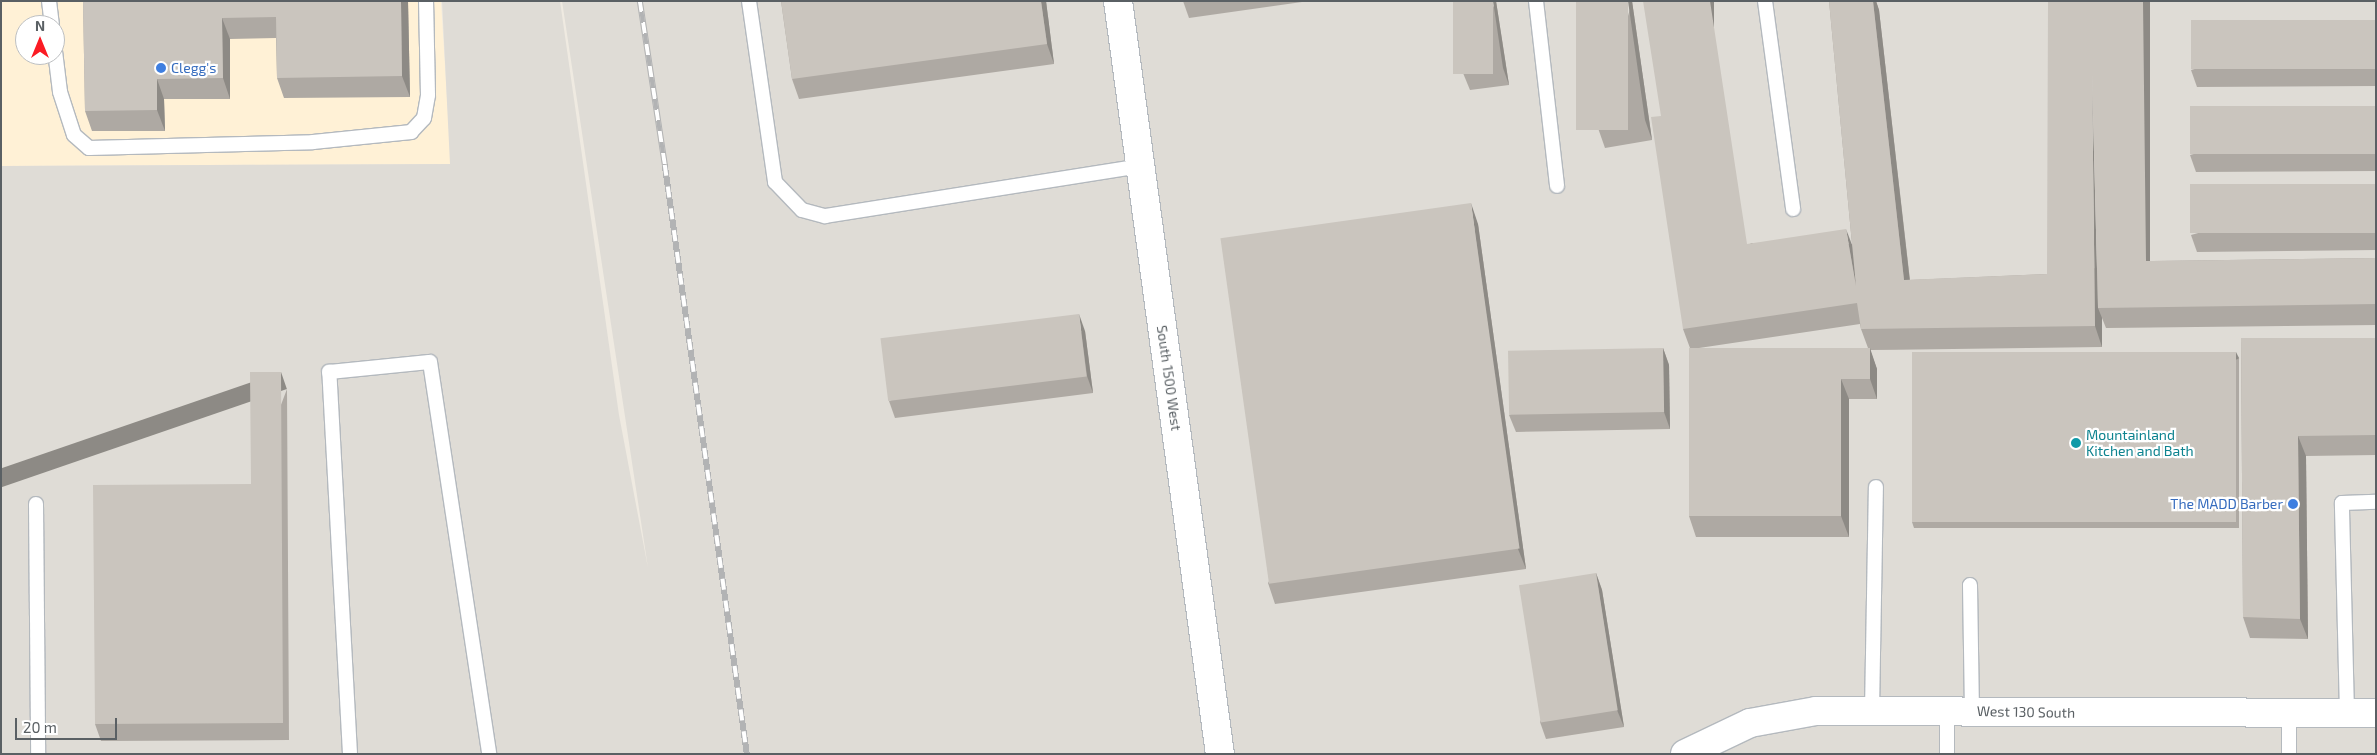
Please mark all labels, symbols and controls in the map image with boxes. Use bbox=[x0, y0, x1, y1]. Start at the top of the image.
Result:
north arrow bbox=[15, 15, 65, 65]
text: N bbox=[35, 17, 45, 34]
place label: Clegg's bbox=[171, 60, 216, 76]
marker: Clegg's bbox=[155, 62, 167, 74]
street label: South 1500 West bbox=[1153, 324, 1185, 432]
place label: Mountainland Kitchen and Bath bbox=[2086, 427, 2194, 460]
marker: Mountainland Kitchen and Bath bbox=[2070, 437, 2082, 449]
place label: The MADD Barber bbox=[2170, 496, 2283, 512]
marker: The MADD Barber bbox=[2287, 498, 2299, 510]
street label: West 130 South bbox=[1977, 703, 2075, 721]
scale bar bbox=[18, 708, 120, 740]
text: 20 m bbox=[23, 718, 57, 736]

